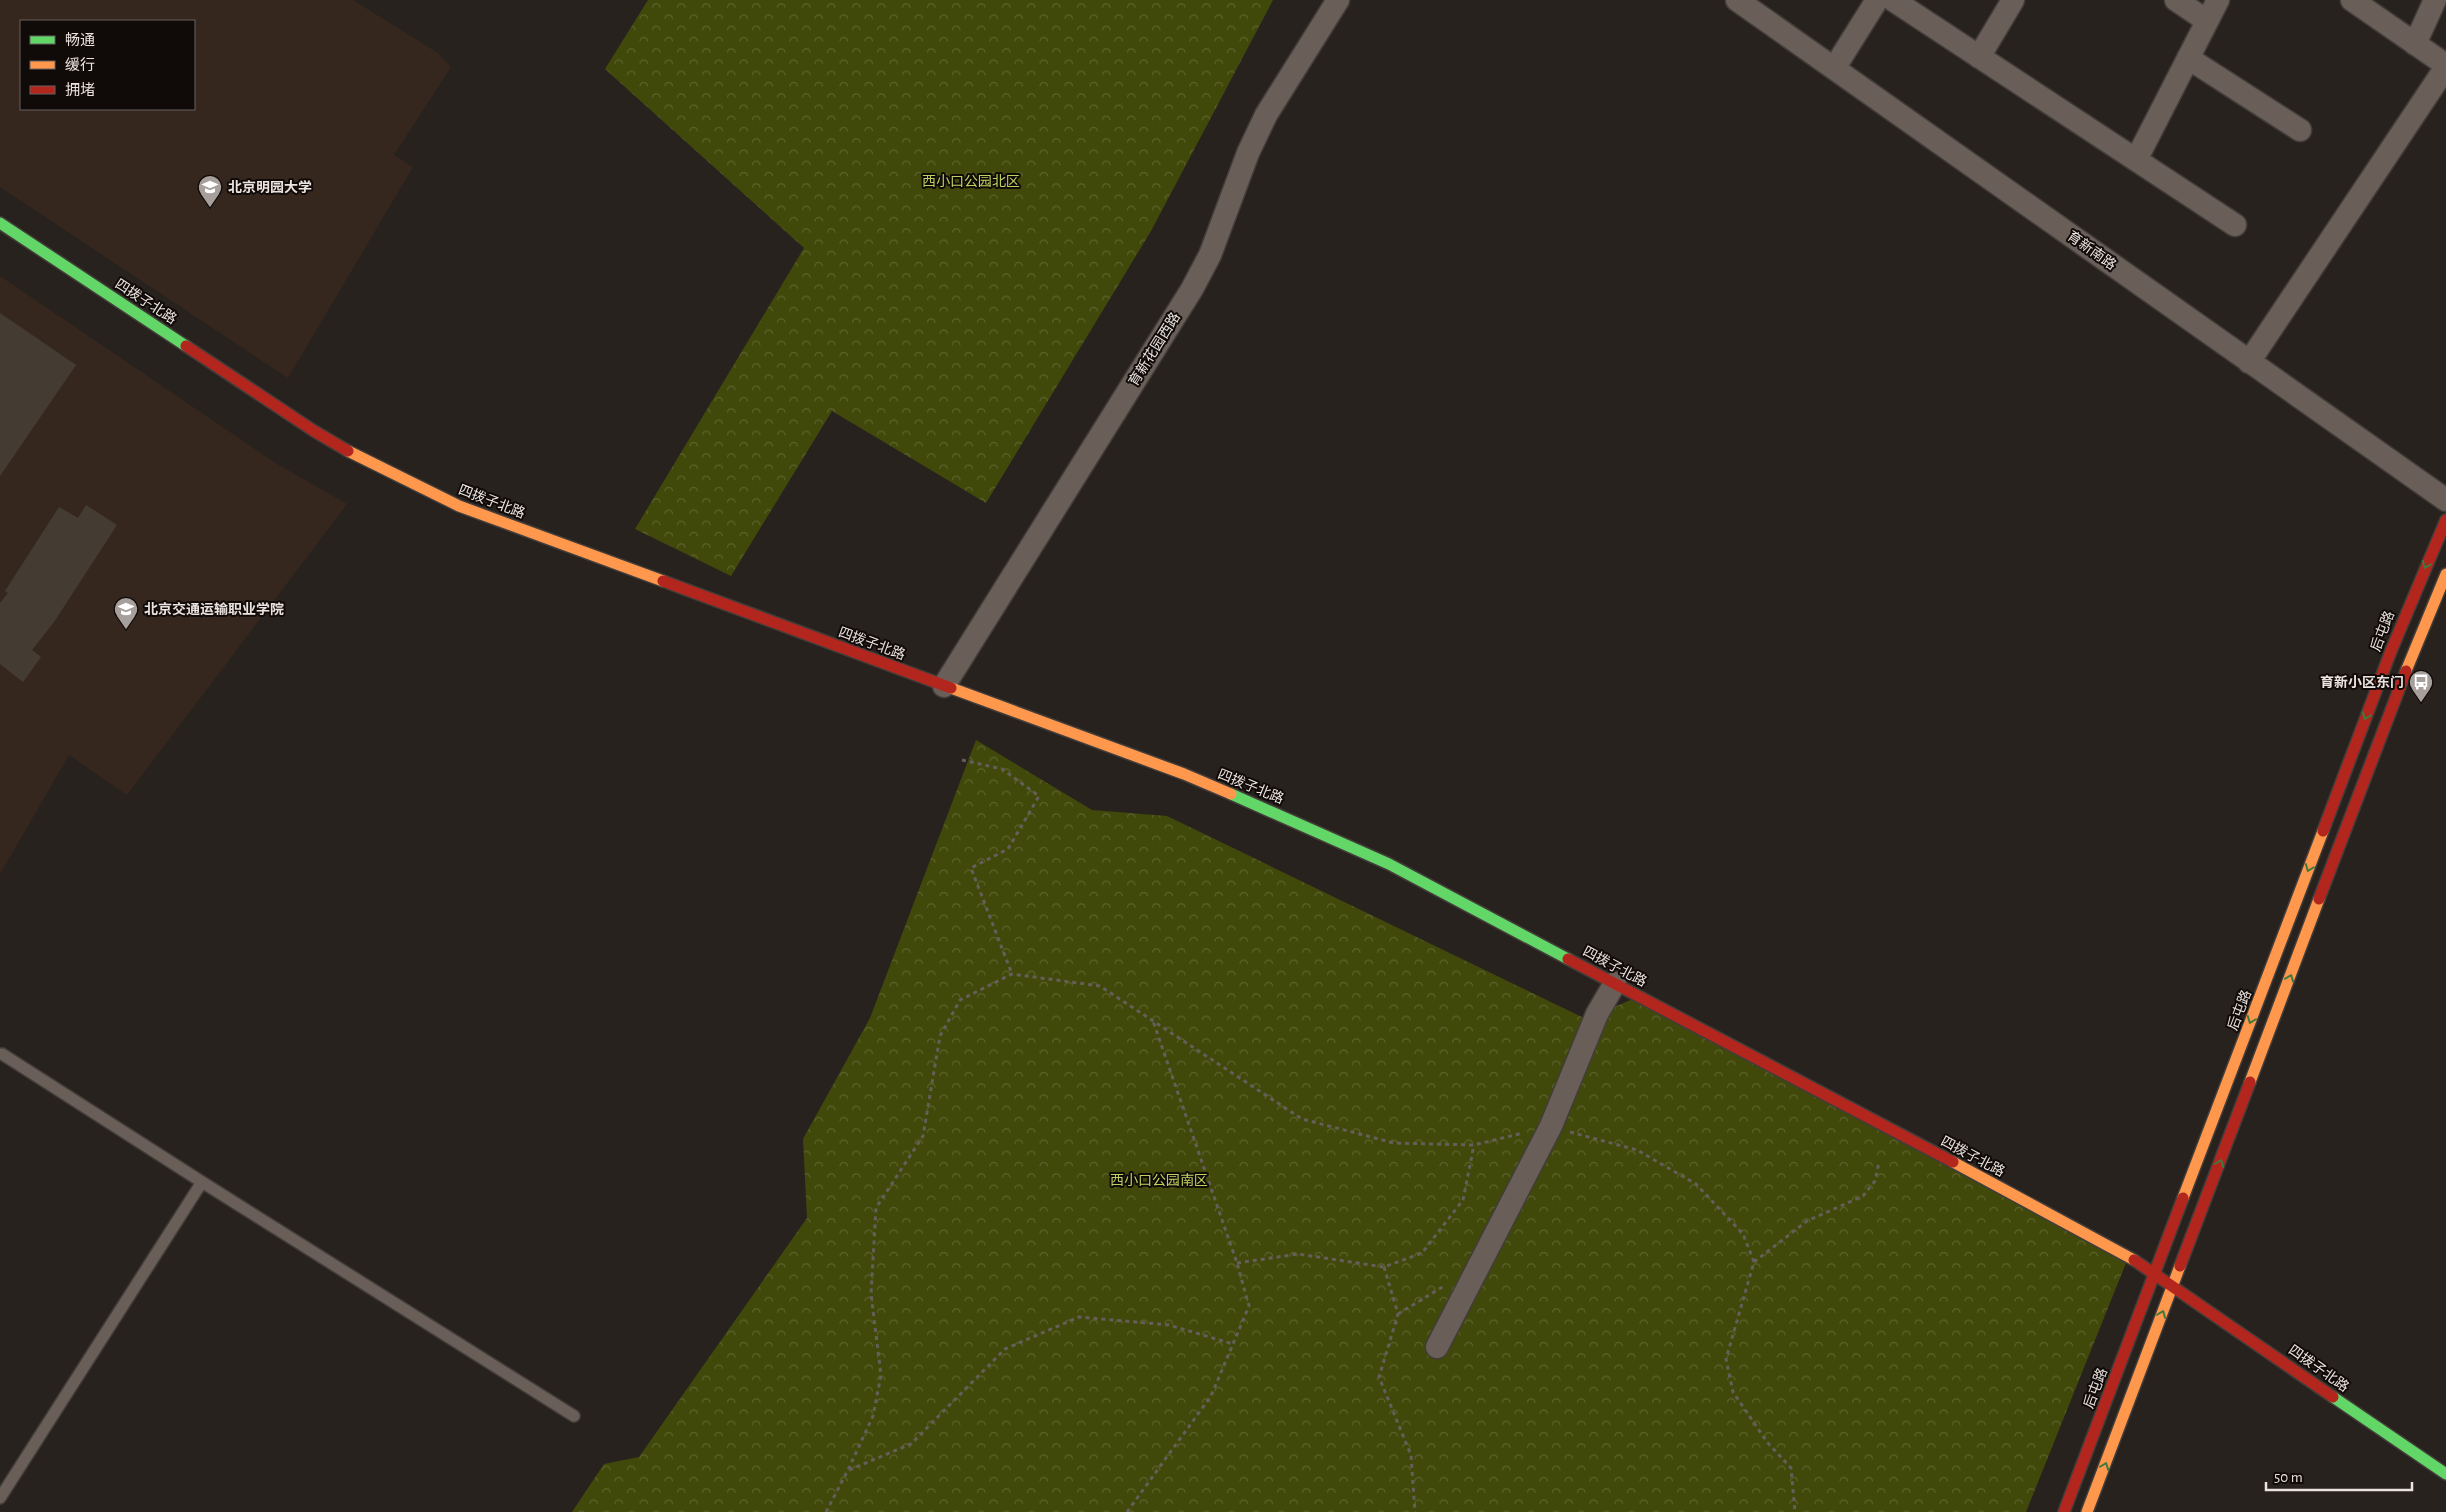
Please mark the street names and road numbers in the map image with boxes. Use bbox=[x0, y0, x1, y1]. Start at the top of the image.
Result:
street label: 育新南路 bbox=[2064, 228, 2119, 273]
street label: 四拨子北路 bbox=[112, 275, 180, 327]
street label: 育新花园西路 bbox=[1126, 310, 1183, 389]
street label: 四拨子北路 bbox=[456, 481, 528, 521]
street label: 后屯路 bbox=[2368, 609, 2397, 653]
street label: 四拨子北路 bbox=[836, 624, 908, 662]
street label: 四拨子北路 bbox=[1216, 765, 1286, 807]
street label: 四拨子北路 bbox=[1580, 943, 1650, 989]
street label: 后屯路 bbox=[2225, 988, 2254, 1032]
street label: 四拨子北路 bbox=[1938, 1133, 2008, 1179]
street label: 四拨子北路 bbox=[2286, 1341, 2352, 1395]
street label: 后屯路 bbox=[2081, 1366, 2110, 1410]

